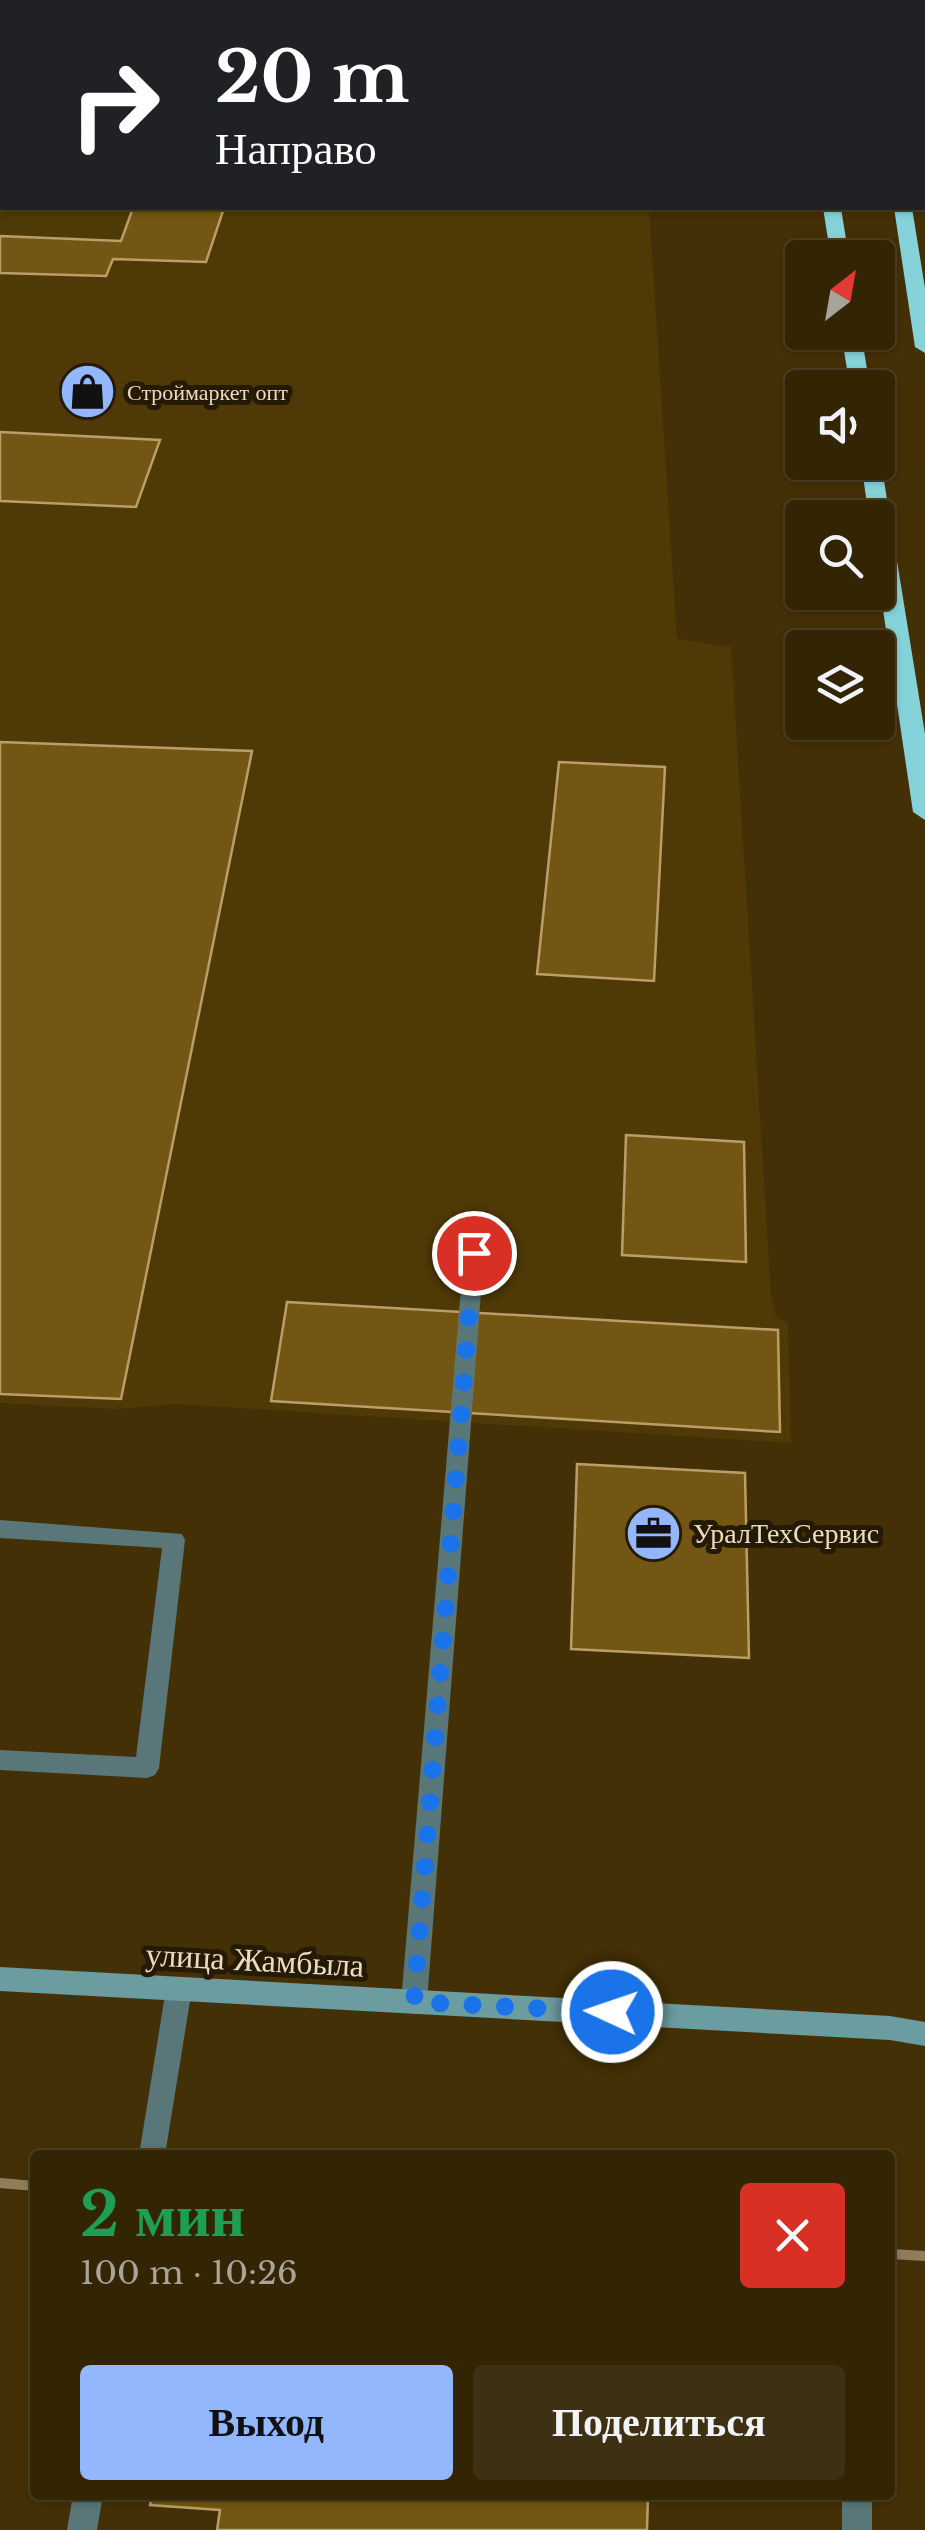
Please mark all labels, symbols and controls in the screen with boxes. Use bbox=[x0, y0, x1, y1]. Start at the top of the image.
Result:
text: 20 m bbox=[215, 34, 409, 121]
icon: right bbox=[50, 40, 180, 170]
text: Направо bbox=[215, 120, 377, 176]
north arrow bbox=[785, 240, 895, 350]
map controls bbox=[785, 240, 895, 740]
shop icon: Строймаркет опт bbox=[58, 362, 118, 422]
button: sound bbox=[785, 370, 895, 480]
place label: Строймаркет опт bbox=[127, 379, 288, 406]
button: search bbox=[785, 500, 895, 610]
button: layers bbox=[785, 630, 895, 740]
pin bbox=[432, 1211, 517, 1296]
icon: arrive bbox=[447, 1226, 502, 1281]
office icon: УралТехСервис bbox=[624, 1503, 684, 1563]
place label: УралТехСервис bbox=[693, 1516, 879, 1551]
street label: улица Жамбыла bbox=[145, 1934, 365, 1986]
position arrow bbox=[560, 1960, 664, 2064]
text: 2 мин bbox=[80, 2178, 245, 2252]
button: close bbox=[740, 2183, 845, 2288]
text: 100 m · 10:26 bbox=[80, 2253, 298, 2293]
button: Выход bbox=[80, 2365, 453, 2480]
button: Поделиться bbox=[473, 2365, 845, 2480]

